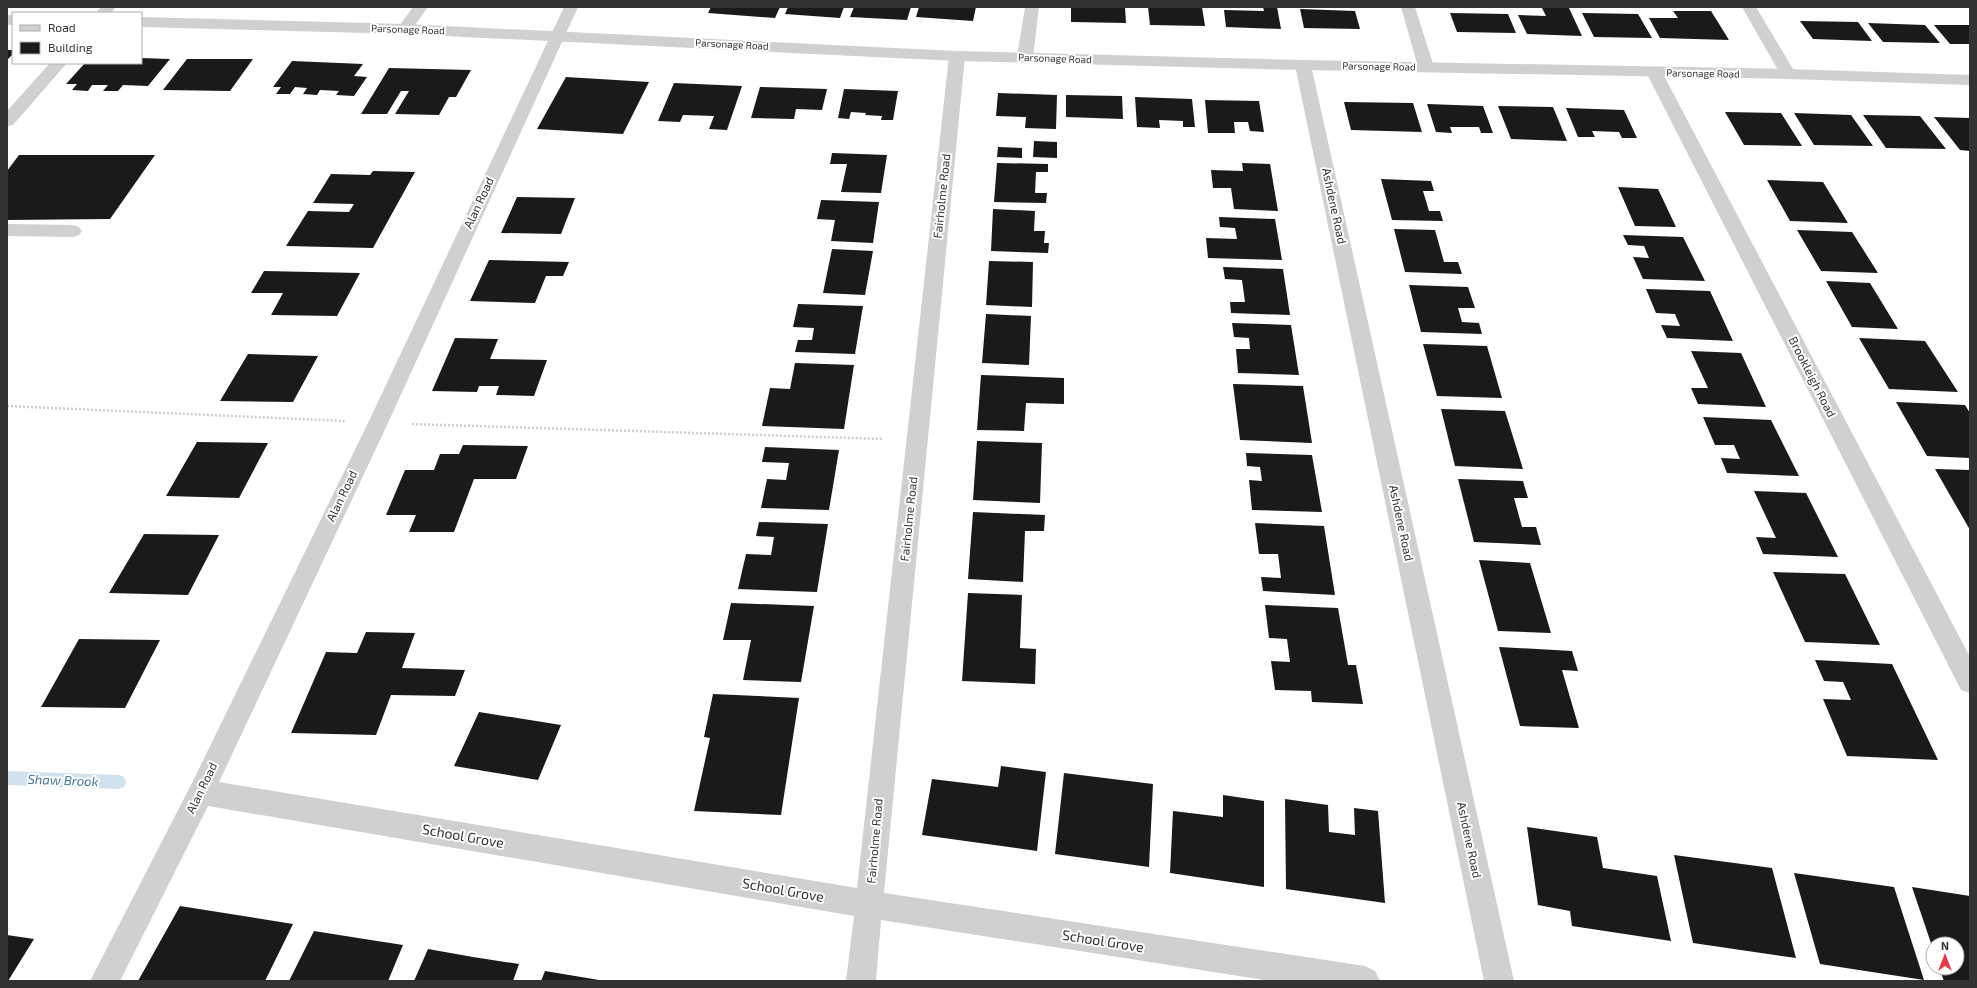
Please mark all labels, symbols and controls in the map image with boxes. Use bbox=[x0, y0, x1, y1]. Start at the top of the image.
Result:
legend bbox=[12, 12, 142, 64]
text: Road bbox=[48, 20, 76, 34]
street label: Parsonage Road bbox=[371, 22, 445, 36]
street label: Parsonage Road bbox=[695, 36, 769, 52]
text: Building bbox=[48, 40, 93, 54]
street label: Parsonage Road bbox=[1018, 51, 1092, 65]
street label: Parsonage Road bbox=[1342, 59, 1416, 73]
street label: Parsonage Road bbox=[1666, 66, 1740, 80]
street label: Fairholme Road bbox=[930, 153, 952, 239]
street label: Ashdene Road bbox=[1320, 166, 1350, 245]
street label: Alan Road bbox=[460, 175, 496, 230]
street label: Brookleigh Road bbox=[1786, 334, 1839, 419]
street label: Alan Road bbox=[323, 468, 359, 523]
street label: Fairholme Road bbox=[897, 476, 919, 562]
street label: Ashdene Road bbox=[1387, 483, 1417, 562]
street label: Alan Road bbox=[183, 760, 219, 815]
water label: Shaw Brook bbox=[27, 771, 99, 789]
street label: Fairholme Road bbox=[863, 798, 885, 884]
street label: Ashdene Road bbox=[1455, 800, 1485, 879]
street label: School Grove bbox=[421, 820, 505, 851]
street label: School Grove bbox=[741, 874, 825, 905]
street label: School Grove bbox=[1061, 926, 1145, 955]
north arrow bbox=[1925, 936, 1965, 976]
text: N bbox=[1941, 939, 1949, 952]

